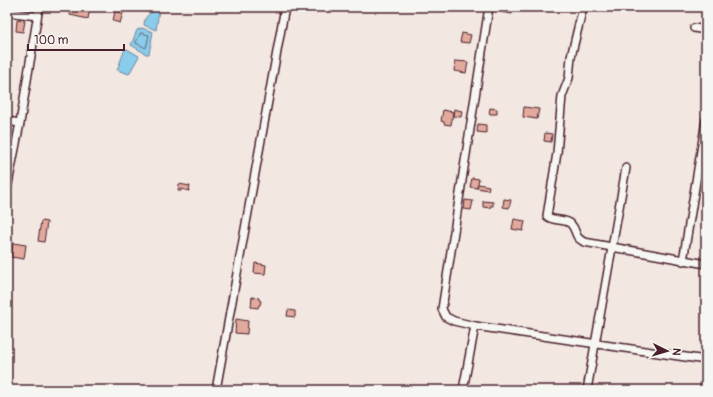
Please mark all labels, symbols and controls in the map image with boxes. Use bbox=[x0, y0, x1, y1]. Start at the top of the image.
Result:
scale bar bbox=[28, 26, 124, 52]
text: 100 m bbox=[34, 33, 69, 48]
north arrow bbox=[647, 331, 687, 371]
text: N bbox=[670, 348, 683, 357]

